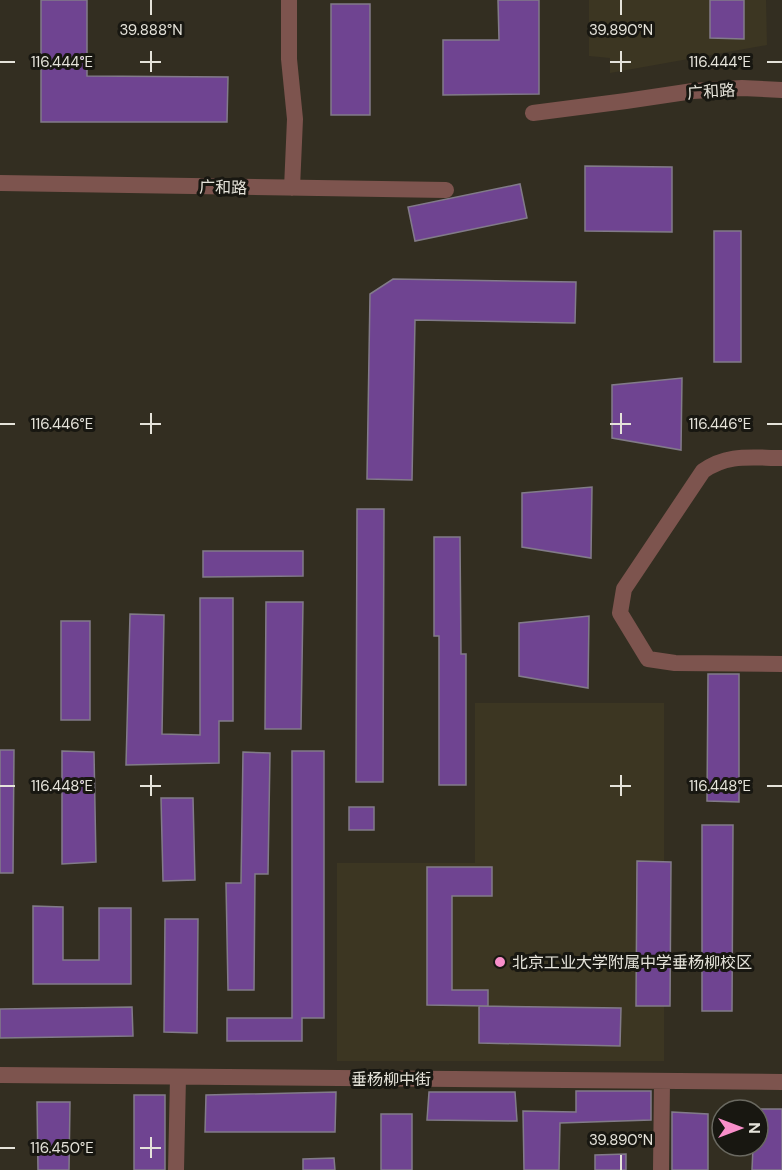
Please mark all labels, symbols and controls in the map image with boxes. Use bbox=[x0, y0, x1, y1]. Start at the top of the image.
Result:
text: 39.888°N bbox=[119, 20, 183, 40]
text: 39.890°N bbox=[589, 20, 653, 40]
text: 116.444°E bbox=[31, 52, 93, 72]
text: 116.444°E bbox=[689, 52, 751, 72]
street label: 广和路 bbox=[686, 79, 736, 104]
street label: 广和路 bbox=[199, 177, 247, 198]
text: 116.446°E bbox=[31, 414, 93, 434]
text: 116.446°E bbox=[689, 414, 751, 434]
text: 116.448°E bbox=[31, 776, 93, 796]
text: 116.448°E bbox=[689, 776, 751, 796]
place label: 北京工业大学附属中学垂杨柳校区 bbox=[512, 952, 752, 973]
marker: 北京工业大学附属中学垂杨柳校区 bbox=[493, 955, 507, 969]
street label: 垂杨柳中街 bbox=[351, 1069, 431, 1090]
north arrow bbox=[710, 1098, 770, 1158]
text: N bbox=[744, 1122, 765, 1134]
text: 39.890°N bbox=[589, 1130, 653, 1150]
text: 116.450°E bbox=[30, 1138, 94, 1158]

